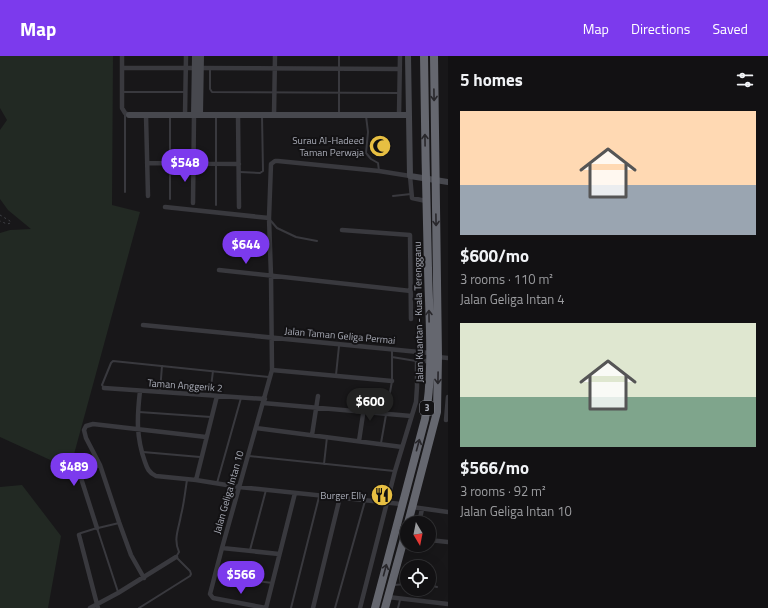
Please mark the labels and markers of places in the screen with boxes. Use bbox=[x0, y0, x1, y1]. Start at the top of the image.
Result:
place label: Surau Al-Hadeed Taman Perwaja bbox=[292, 133, 364, 160]
mosque icon: Surau Al-Hadeed Taman Perwaja bbox=[367, 133, 393, 159]
pin: $548 bbox=[161, 149, 209, 183]
pin: $644 bbox=[222, 231, 270, 265]
pin: $600 bbox=[346, 388, 394, 422]
pin: $489 bbox=[50, 453, 98, 487]
restaurant icon: Burger Elly bbox=[369, 482, 395, 508]
place label: Burger Elly bbox=[320, 488, 366, 503]
pin: $566 bbox=[217, 561, 265, 595]

